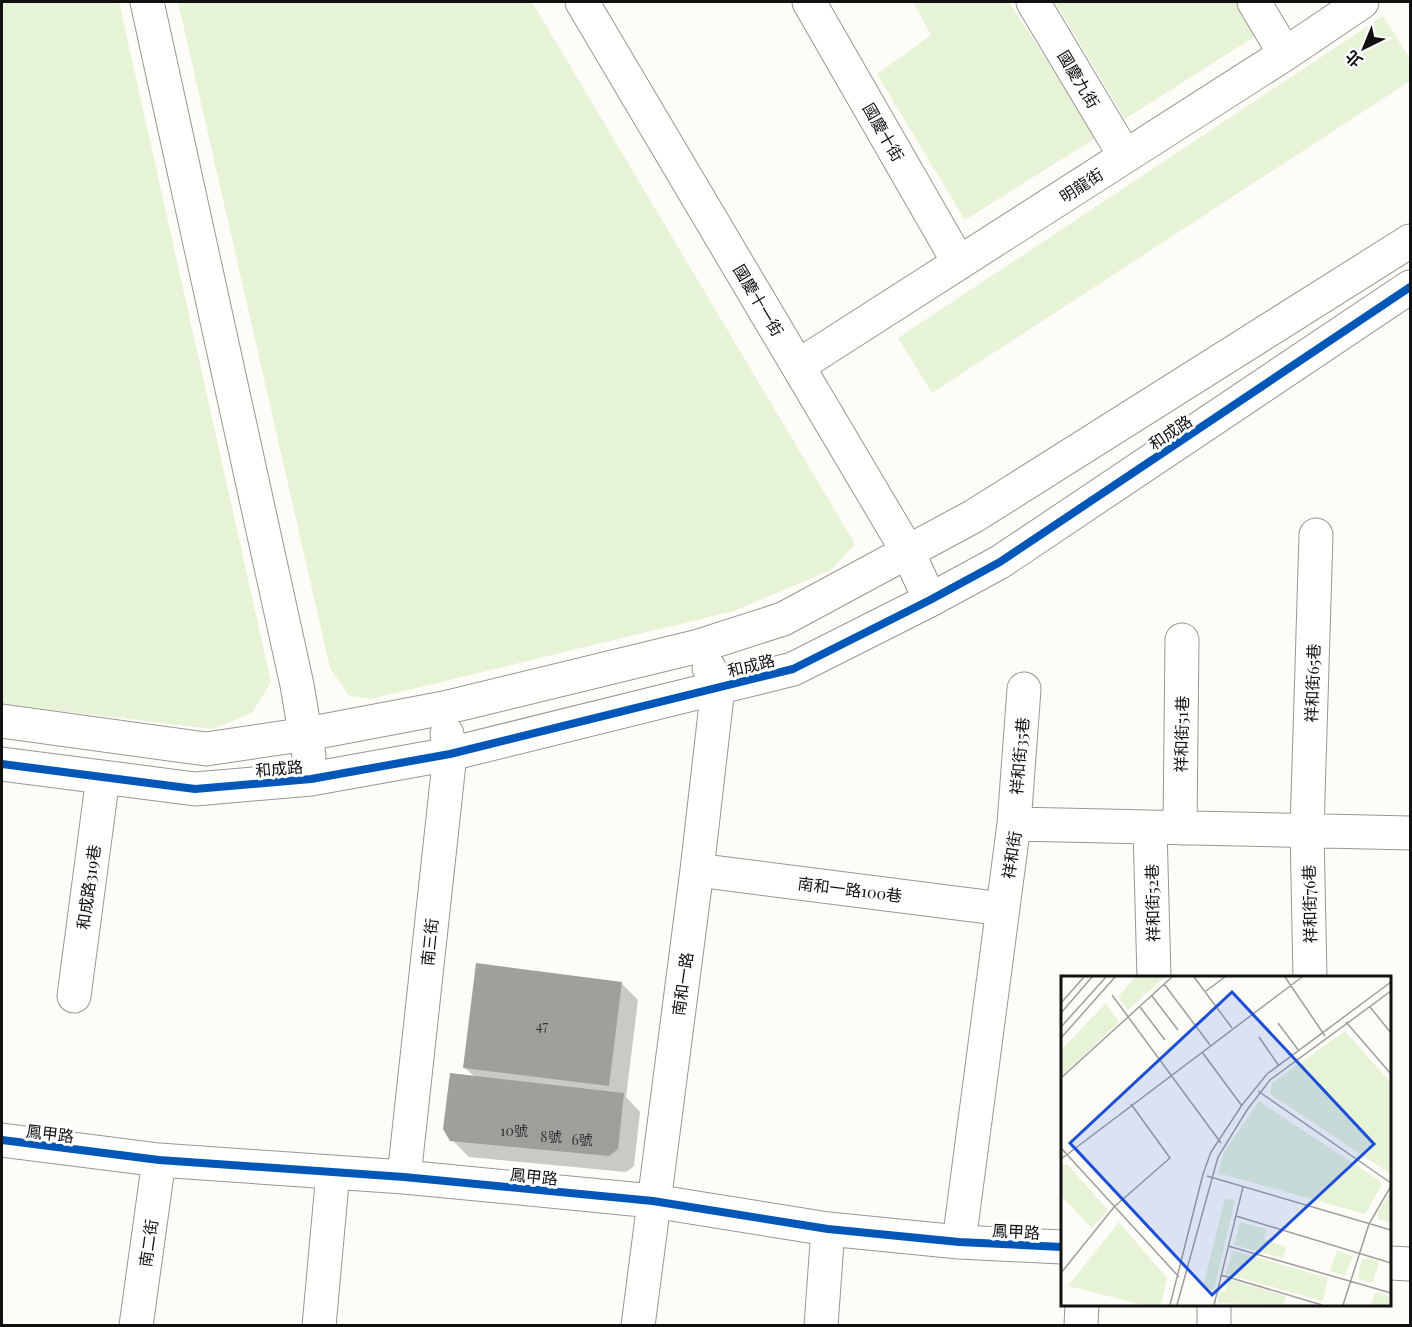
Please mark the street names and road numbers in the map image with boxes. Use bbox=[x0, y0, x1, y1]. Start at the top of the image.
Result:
street label: 國慶九街 bbox=[1054, 46, 1104, 112]
street label: 國慶十街 bbox=[859, 99, 909, 165]
street label: 明龍街 bbox=[1055, 163, 1107, 207]
street label: 國慶十一街 bbox=[729, 260, 789, 340]
street label: 和成路 bbox=[1144, 410, 1196, 454]
street label: 祥和街65巷 bbox=[1300, 643, 1324, 723]
street label: 和成路 bbox=[725, 649, 777, 681]
street label: 祥和街51巷 bbox=[1170, 696, 1192, 772]
street label: 祥和街35巷 bbox=[1005, 716, 1033, 796]
street label: 和成路 bbox=[254, 755, 304, 781]
street label: 祥和街 bbox=[997, 830, 1025, 880]
street label: 和成路319巷 bbox=[72, 843, 104, 931]
street label: 祥和街52巷 bbox=[1141, 864, 1163, 942]
street label: 祥和街76巷 bbox=[1298, 864, 1320, 944]
street label: 南和一路100巷 bbox=[797, 872, 903, 906]
street label: 南三街 bbox=[416, 917, 442, 967]
street label: 南和一路 bbox=[667, 951, 697, 1017]
street label: 鳳甲路 bbox=[25, 1120, 75, 1146]
street label: 鳳甲路 bbox=[509, 1163, 559, 1189]
street label: 南二街 bbox=[134, 1218, 162, 1268]
street label: 鳳甲路 bbox=[991, 1219, 1041, 1243]

